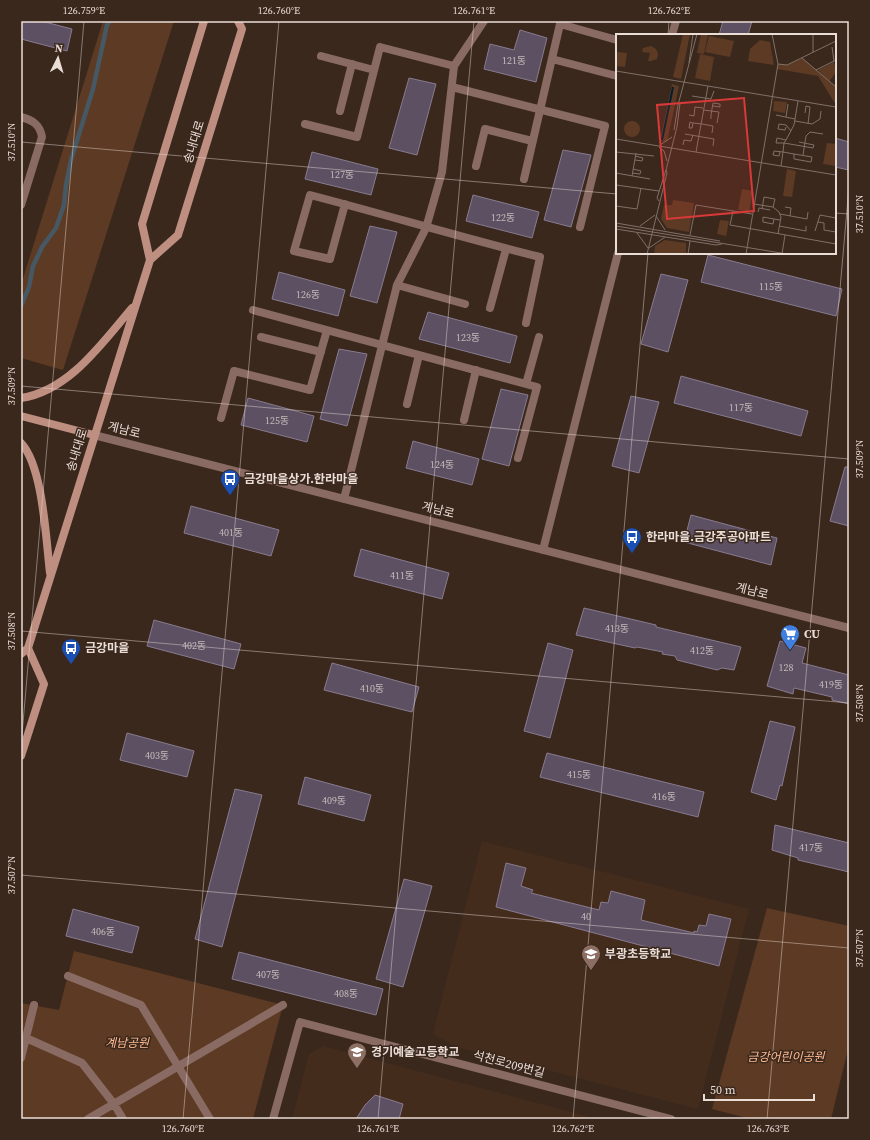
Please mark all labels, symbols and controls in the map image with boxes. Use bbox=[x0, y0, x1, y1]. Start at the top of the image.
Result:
text: 126.759°E bbox=[63, 4, 105, 17]
text: 126.760°E bbox=[258, 4, 300, 17]
text: 126.761°E bbox=[453, 4, 495, 17]
text: 126.762°E bbox=[648, 4, 690, 17]
inset map bbox=[616, 34, 836, 254]
north arrow bbox=[38, 38, 78, 78]
text: N bbox=[54, 41, 63, 56]
house number: 121동 bbox=[502, 54, 526, 67]
street label: 송내대로 bbox=[180, 119, 208, 165]
text: 37.510°N bbox=[5, 123, 18, 161]
house number: 127동 bbox=[330, 168, 354, 181]
text: 37.510°N bbox=[853, 195, 866, 233]
house number: 122동 bbox=[491, 211, 515, 224]
house number: 115동 bbox=[759, 280, 783, 293]
house number: 126동 bbox=[296, 288, 320, 301]
house number: 123동 bbox=[456, 331, 480, 344]
text: 37.509°N bbox=[5, 367, 18, 405]
house number: 117동 bbox=[729, 401, 753, 414]
house number: 125동 bbox=[265, 414, 289, 427]
street label: 계남로 bbox=[106, 418, 142, 442]
street label: 송내대로 bbox=[63, 427, 91, 473]
text: 37.509°N bbox=[853, 440, 866, 478]
house number: 124동 bbox=[430, 458, 454, 471]
bus stop icon: 금강마을상가.한라마을 bbox=[219, 468, 241, 496]
place label: 금강마을상가.한라마을 bbox=[244, 471, 358, 487]
street label: 계남로 bbox=[420, 498, 456, 522]
house number: 401동 bbox=[219, 526, 243, 539]
bus stop icon: 한라마을.금강주공아파트 bbox=[621, 526, 643, 554]
place label: 한라마을.금강주공아파트 bbox=[646, 529, 771, 545]
house number: 411동 bbox=[390, 569, 414, 582]
street label: 계남로 bbox=[734, 579, 770, 603]
text: 37.508°N bbox=[5, 612, 18, 650]
house number: 413동 bbox=[605, 622, 629, 635]
supermarket icon: CU bbox=[779, 623, 801, 651]
place label: CU bbox=[804, 626, 820, 642]
bus stop icon: 금강마을 bbox=[60, 637, 82, 665]
house number: 402동 bbox=[182, 639, 206, 652]
place label: 금강마을 bbox=[85, 640, 129, 656]
house number: 412동 bbox=[690, 644, 714, 657]
house number: 128 bbox=[779, 661, 794, 674]
house number: 419동 bbox=[819, 678, 843, 691]
house number: 410동 bbox=[360, 682, 384, 695]
text: 37.508°N bbox=[853, 684, 866, 722]
house number: 403동 bbox=[145, 749, 169, 762]
house number: 415동 bbox=[567, 768, 591, 781]
house number: 416동 bbox=[652, 790, 676, 803]
house number: 409동 bbox=[322, 794, 346, 807]
house number: 417동 bbox=[799, 841, 823, 854]
text: 37.507°N bbox=[5, 856, 18, 894]
house number: 40 bbox=[581, 910, 591, 923]
house number: 406동 bbox=[91, 925, 115, 938]
text: 37.507°N bbox=[853, 929, 866, 967]
school or university icon: 부광초등학교 bbox=[580, 943, 602, 971]
place label: 부광초등학교 bbox=[605, 946, 671, 962]
house number: 407동 bbox=[256, 968, 280, 981]
house number: 408동 bbox=[334, 987, 358, 1000]
park label: 계남공원 bbox=[105, 1035, 150, 1051]
school or university icon: 경기예술고등학교 bbox=[346, 1041, 368, 1069]
place label: 경기예술고등학교 bbox=[371, 1044, 459, 1060]
street label: 석천로209번길 bbox=[472, 1047, 546, 1081]
park label: 금강어린이공원 bbox=[747, 1049, 826, 1065]
scale bar bbox=[704, 1076, 814, 1102]
text: 50 m bbox=[710, 1082, 736, 1098]
text: 126.760°E bbox=[162, 1122, 204, 1135]
text: 126.761°E bbox=[357, 1122, 399, 1135]
text: 126.762°E bbox=[552, 1122, 594, 1135]
text: 126.763°E bbox=[747, 1122, 789, 1135]

